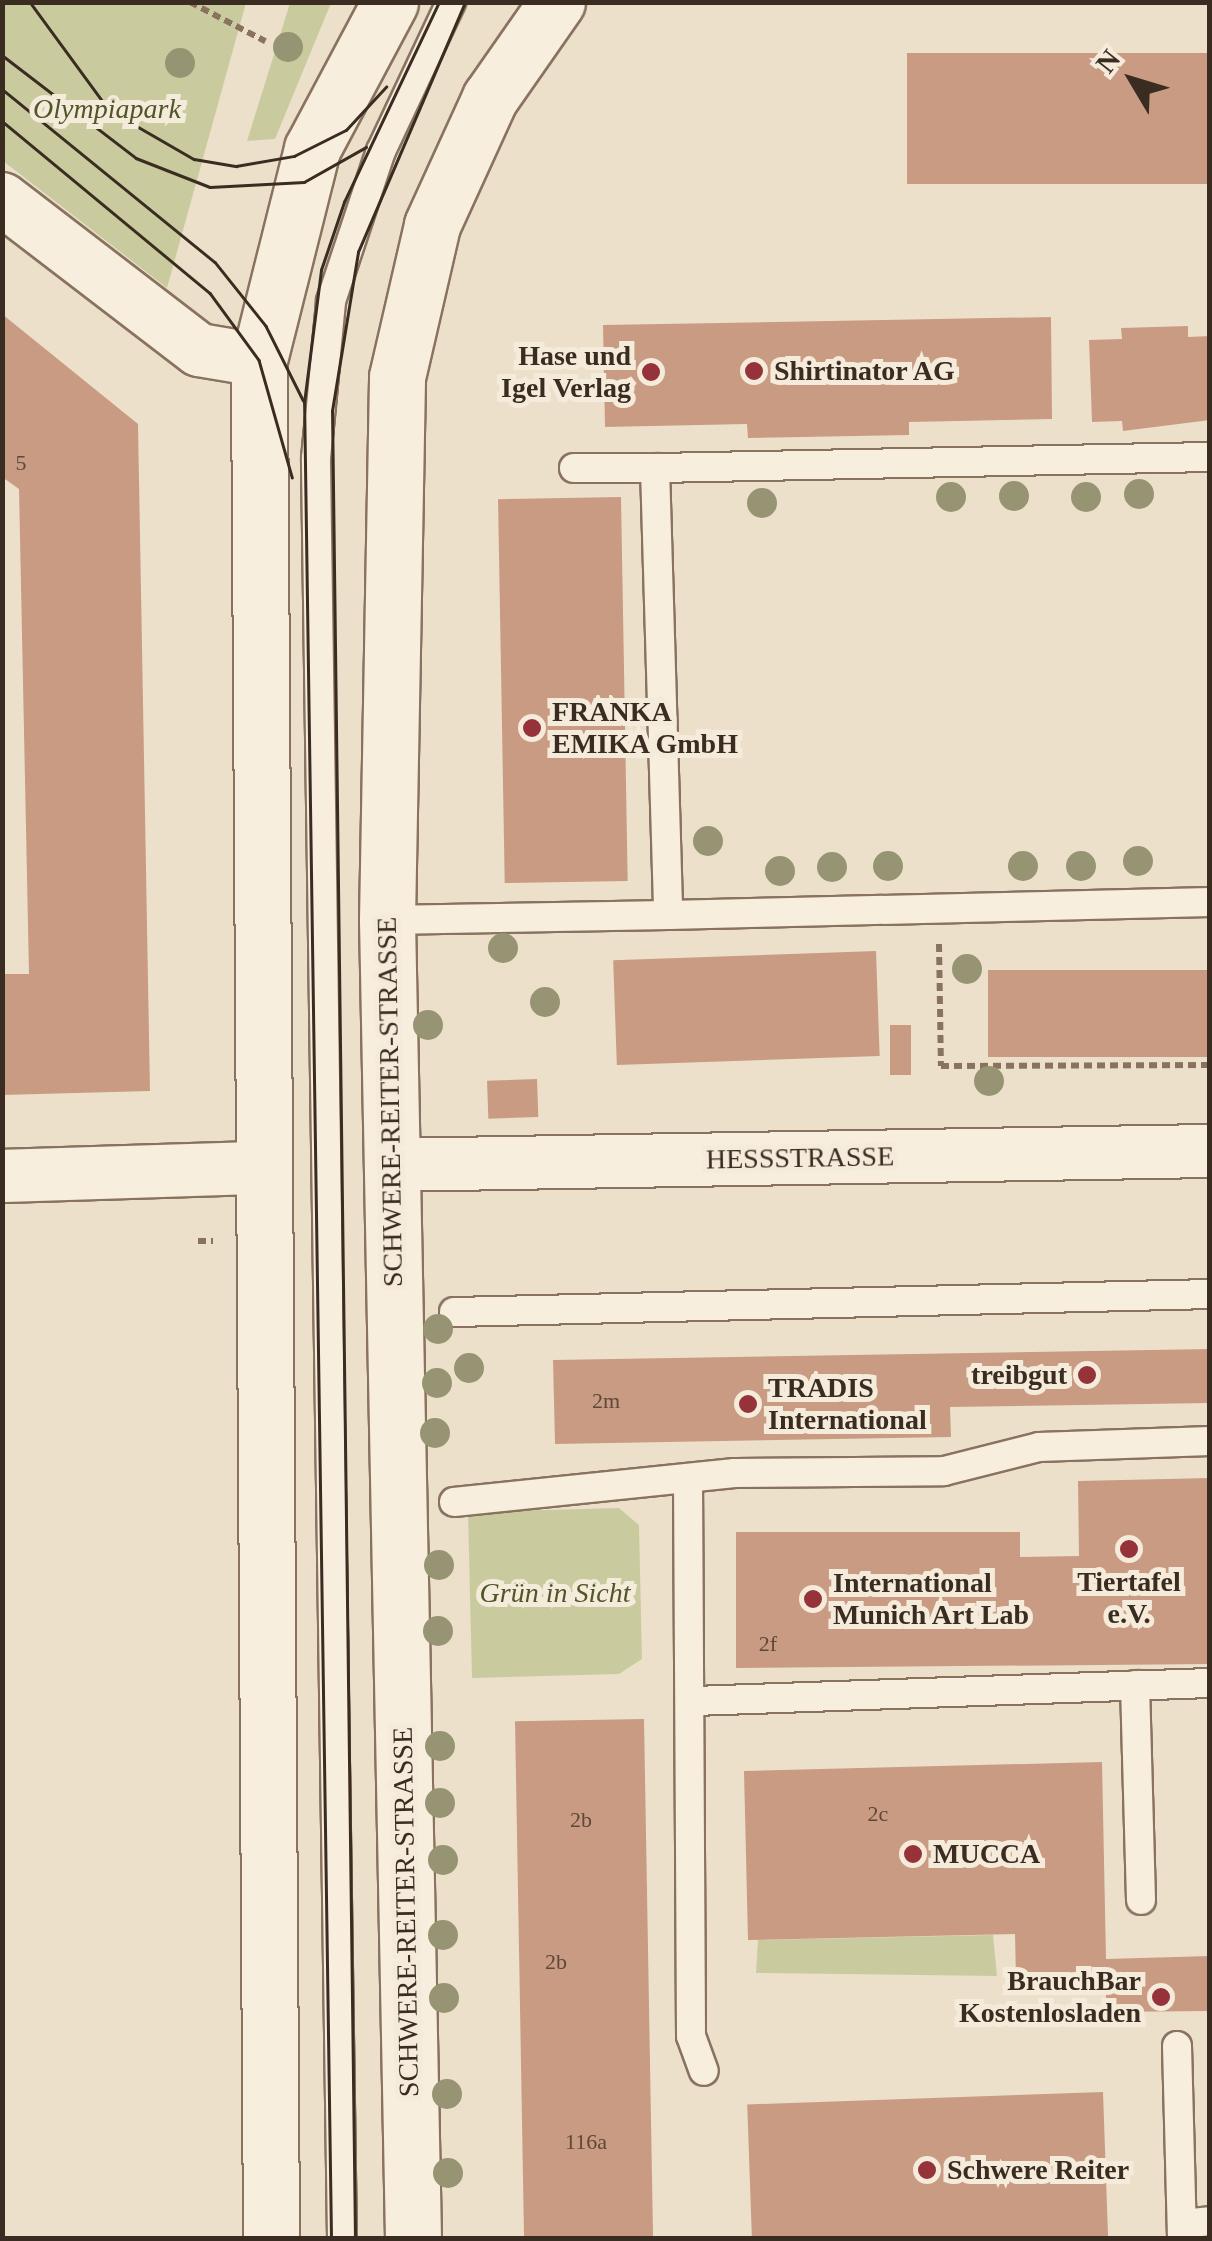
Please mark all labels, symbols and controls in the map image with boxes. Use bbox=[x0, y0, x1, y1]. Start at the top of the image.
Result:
north arrow bbox=[1082, 30, 1182, 130]
text: N bbox=[1090, 44, 1126, 79]
park label: Olympiapark bbox=[33, 92, 181, 126]
place label: Hase und Igel Verlag bbox=[501, 339, 631, 405]
place label: Shirtinator AG bbox=[774, 354, 957, 388]
marker: Shirtinator AG bbox=[743, 360, 765, 382]
marker: Hase und Igel Verlag bbox=[640, 361, 662, 383]
house number: 5 bbox=[16, 450, 27, 476]
place label: FRANKA EMIKA GmbH bbox=[552, 695, 739, 761]
marker: FRANKA EMIKA GmbH bbox=[521, 717, 543, 739]
street label: SCHWERE-REITER-STRASSE bbox=[370, 917, 410, 1287]
street label: HESSSTRASSE bbox=[706, 1140, 894, 1176]
place label: treibgut bbox=[971, 1358, 1067, 1392]
marker: treibgut bbox=[1076, 1364, 1098, 1386]
place label: TRADIS International bbox=[768, 1371, 927, 1437]
house number: 2m bbox=[592, 1388, 620, 1414]
marker: TRADIS International bbox=[737, 1393, 759, 1415]
marker: Tiertafel e.V. bbox=[1118, 1538, 1140, 1560]
place label: Tiertafel e.V. bbox=[1077, 1565, 1181, 1631]
place label: International Munich Art Lab bbox=[833, 1566, 1031, 1632]
park label: Grün in Sicht bbox=[480, 1576, 630, 1610]
marker: International Munich Art Lab bbox=[802, 1588, 824, 1610]
house number: 2f bbox=[759, 1631, 777, 1657]
street label: SCHWERE-REITER-STRASSE bbox=[386, 1727, 426, 2097]
house number: 2c bbox=[868, 1801, 888, 1827]
house number: 2b bbox=[570, 1807, 592, 1833]
place label: MUCCA bbox=[933, 1837, 1040, 1871]
marker: MUCCA bbox=[902, 1843, 924, 1865]
house number: 2b bbox=[545, 1949, 567, 1975]
place label: BrauchBar Kostenlosladen bbox=[959, 1964, 1141, 2030]
marker: BrauchBar Kostenlosladen bbox=[1150, 1986, 1172, 2008]
house number: 116a bbox=[565, 2129, 607, 2155]
place label: Schwere Reiter bbox=[947, 2153, 1129, 2187]
marker: Schwere Reiter bbox=[916, 2159, 938, 2181]

